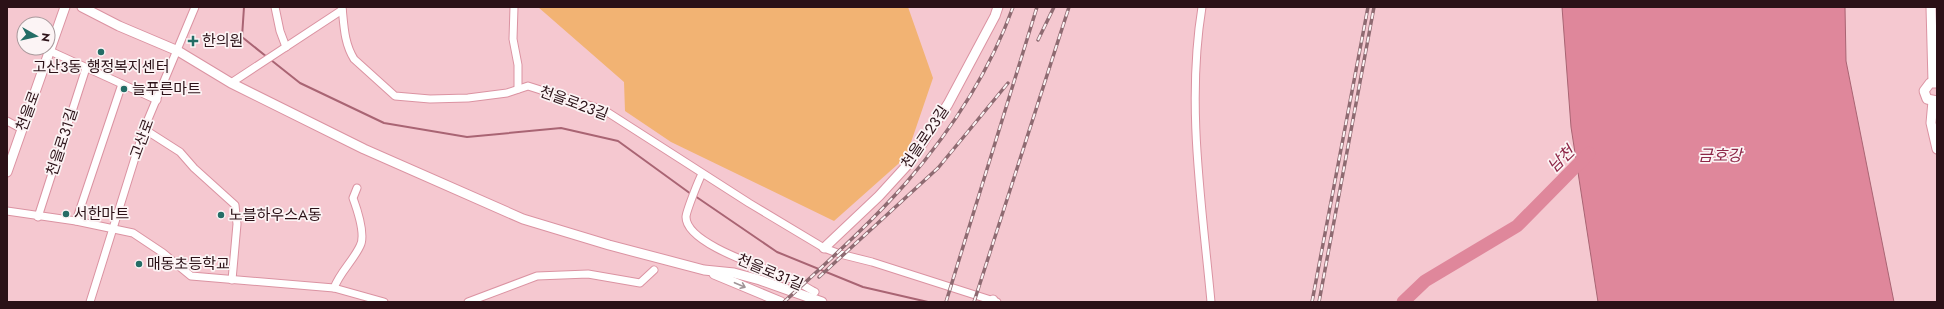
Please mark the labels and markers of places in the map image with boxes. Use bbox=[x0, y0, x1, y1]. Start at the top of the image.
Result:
place label: 한의원 bbox=[202, 30, 243, 52]
marker: 한의원 bbox=[187, 35, 199, 47]
marker: 고산3동 행정복지센터 bbox=[96, 47, 106, 57]
place label: 고산3동 행정복지센터 bbox=[33, 56, 169, 78]
place label: 늘푸른마트 bbox=[132, 78, 201, 100]
marker: 늘푸른마트 bbox=[119, 84, 129, 94]
place label: 서한마트 bbox=[74, 203, 129, 225]
place label: 노블하우스A동 bbox=[229, 204, 322, 226]
marker: 서한마트 bbox=[61, 209, 71, 219]
marker: 노블하우스A동 bbox=[216, 210, 226, 220]
place label: 매동초등학교 bbox=[147, 253, 230, 275]
marker: 매동초등학교 bbox=[134, 259, 144, 269]

